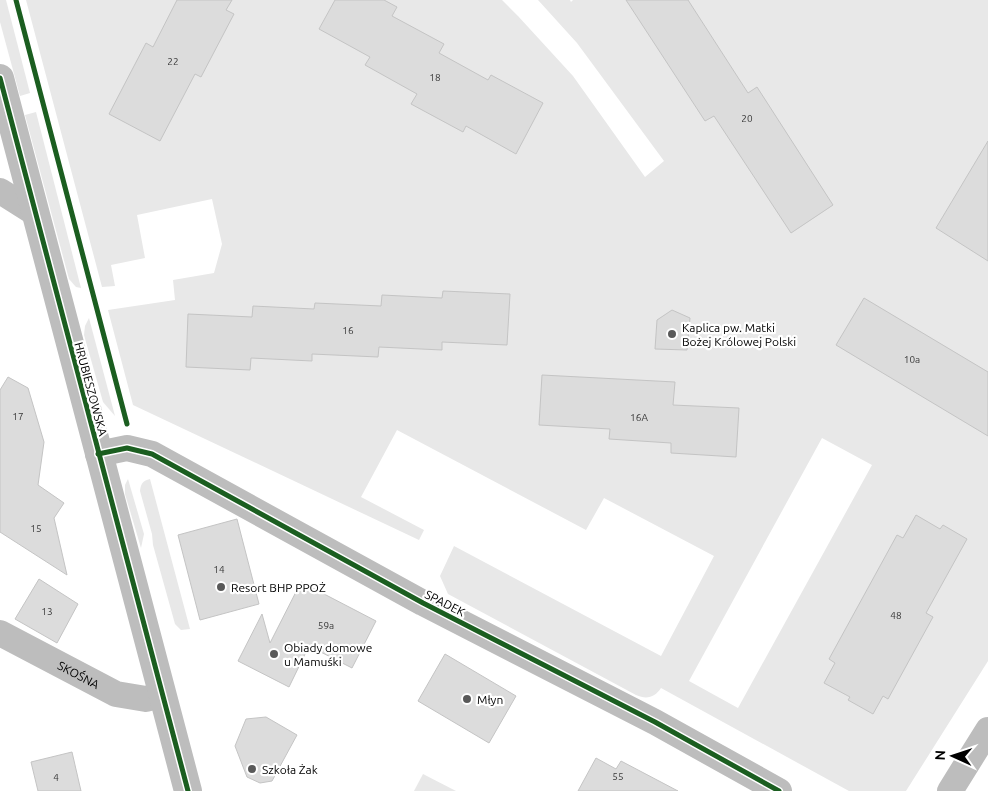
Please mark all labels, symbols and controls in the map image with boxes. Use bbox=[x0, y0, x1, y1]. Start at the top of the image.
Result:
house number: 22 bbox=[167, 56, 179, 67]
house number: 18 bbox=[429, 72, 441, 83]
house number: 20 bbox=[741, 113, 753, 124]
place label: Kaplica pw. Matki Bożej Królowej Polski bbox=[682, 321, 796, 348]
house number: 16 bbox=[342, 325, 354, 336]
marker: Kaplica pw. Matki Bożej Królowej Polski bbox=[666, 328, 678, 340]
street label: HRUBIESZOWSKA bbox=[72, 341, 110, 437]
house number: 10a bbox=[904, 354, 920, 365]
house number: 17 bbox=[12, 411, 24, 422]
house number: 16A bbox=[630, 412, 648, 423]
house number: 15 bbox=[30, 523, 42, 534]
house number: 14 bbox=[213, 564, 225, 575]
marker: Resort BHP PPOŻ bbox=[215, 581, 227, 593]
place label: Resort BHP PPOŻ bbox=[231, 581, 326, 594]
street label: SPADEK bbox=[423, 587, 468, 619]
house number: 13 bbox=[41, 606, 53, 617]
house number: 48 bbox=[890, 610, 902, 621]
house number: 59a bbox=[318, 620, 334, 631]
place label: Obiady domowe u Mamuśki bbox=[284, 641, 372, 668]
marker: Obiady domowe u Mamuśki bbox=[268, 648, 280, 660]
street label: SKOŚNA bbox=[56, 658, 102, 691]
marker: Młyn bbox=[461, 693, 473, 705]
place label: Młyn bbox=[477, 693, 503, 706]
north arrow bbox=[928, 731, 978, 781]
text: N bbox=[932, 750, 948, 761]
marker: Szkoła Żak bbox=[246, 763, 258, 775]
place label: Szkoła Żak bbox=[262, 763, 318, 776]
house number: 55 bbox=[612, 771, 624, 782]
house number: 4 bbox=[53, 772, 59, 783]

